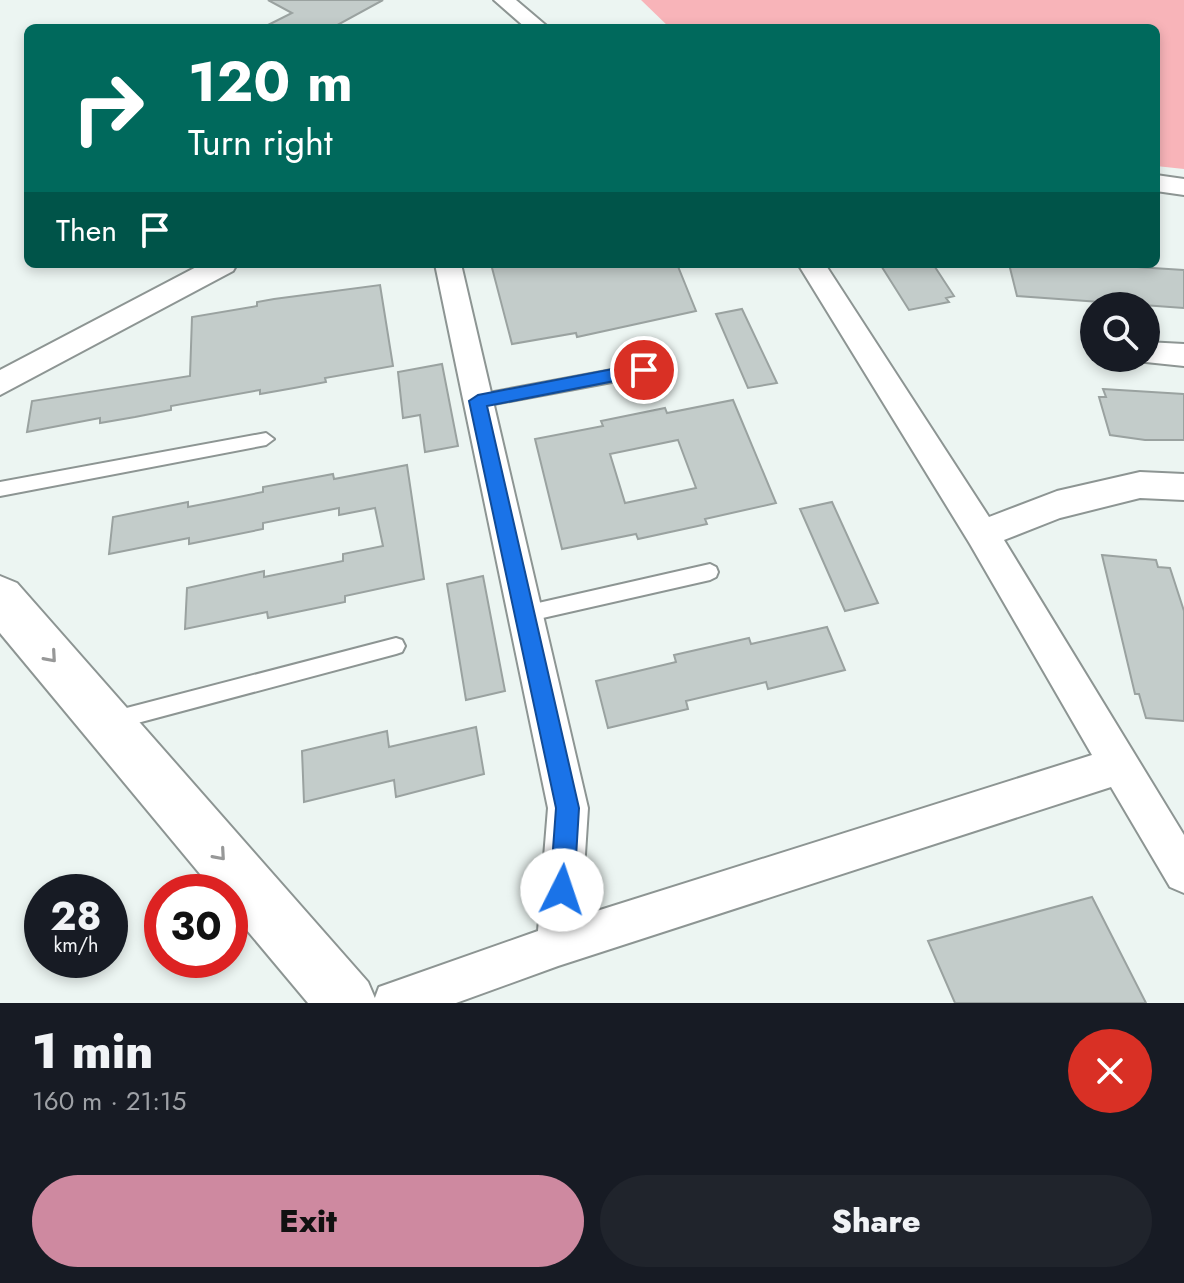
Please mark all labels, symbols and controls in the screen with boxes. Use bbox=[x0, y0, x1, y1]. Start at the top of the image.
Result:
text: 120 m bbox=[188, 41, 353, 122]
icon: right bbox=[56, 56, 160, 160]
text: Turn right bbox=[188, 116, 333, 168]
icon: arrive bbox=[133, 208, 177, 252]
text: Then bbox=[56, 209, 117, 252]
map controls bbox=[1080, 292, 1160, 372]
button: search bbox=[1080, 292, 1160, 372]
pin bbox=[610, 336, 678, 404]
icon: arrive bbox=[622, 348, 666, 392]
one-way arrow bbox=[41, 648, 56, 663]
one-way arrow bbox=[210, 845, 225, 860]
position arrow bbox=[520, 848, 604, 932]
speed limit sign: 30 bbox=[144, 874, 248, 978]
text: 28 bbox=[50, 887, 102, 945]
text: km/h bbox=[53, 931, 99, 960]
text: 1 min bbox=[32, 1017, 153, 1086]
button: close bbox=[1068, 1029, 1152, 1113]
text: 160 m · 21:15 bbox=[32, 1082, 186, 1120]
button: Exit bbox=[32, 1175, 584, 1267]
button: Share bbox=[600, 1175, 1152, 1267]

